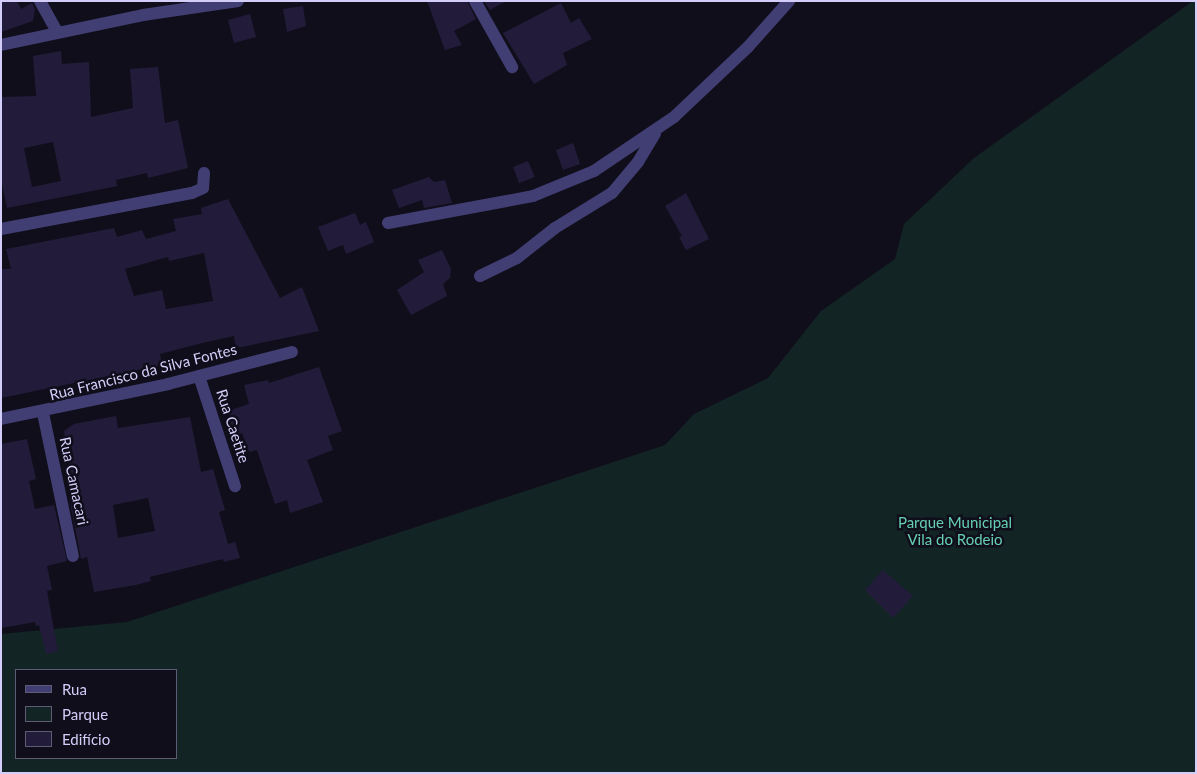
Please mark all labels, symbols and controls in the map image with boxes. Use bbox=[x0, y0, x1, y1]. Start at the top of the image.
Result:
street label: Rua Francisco da Silva Fontes bbox=[47, 340, 239, 404]
street label: Rua Caetite bbox=[213, 387, 253, 465]
street label: Rua Camacari bbox=[56, 435, 92, 527]
park label: Parque Municipal Vila do Rodeio bbox=[898, 513, 1012, 548]
legend bbox=[15, 669, 178, 759]
text: Rua bbox=[62, 680, 87, 698]
text: Parque bbox=[62, 705, 108, 723]
text: Edifício bbox=[62, 730, 110, 748]

